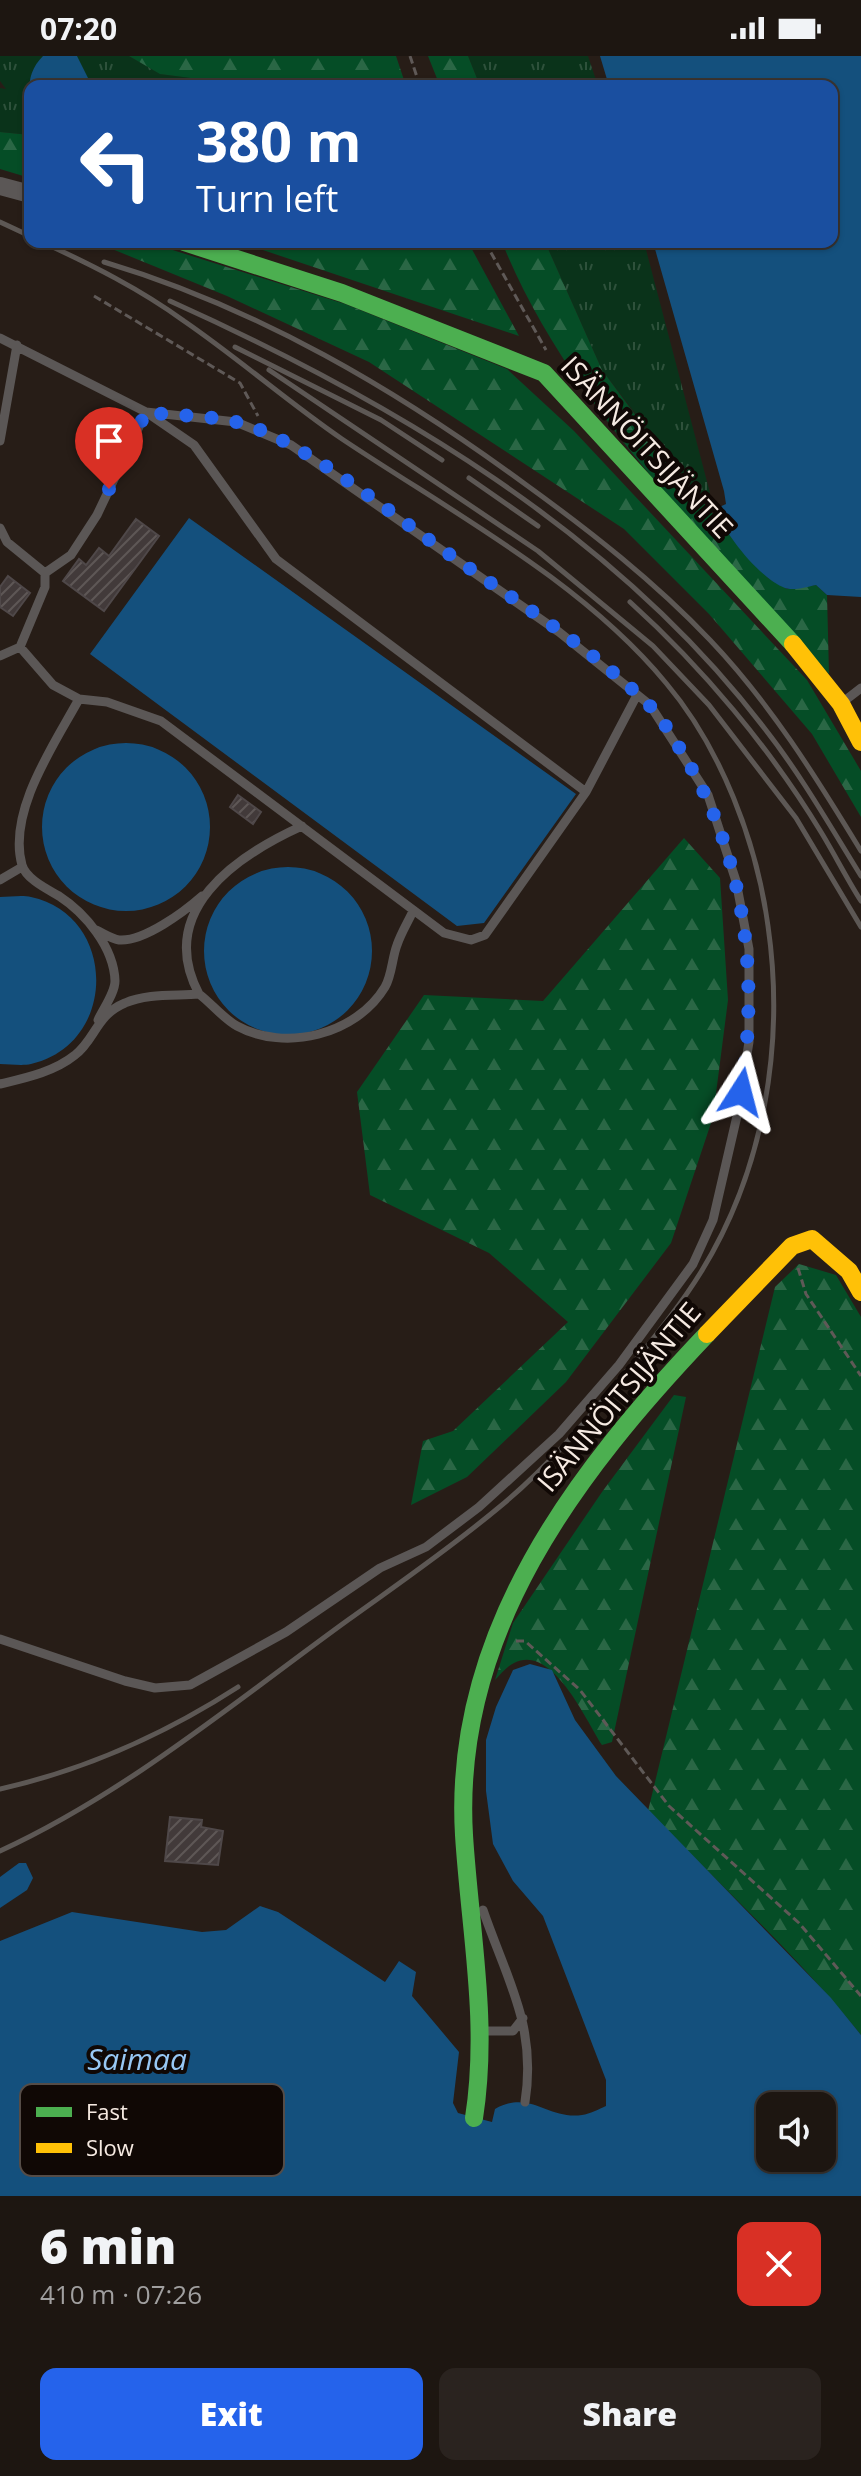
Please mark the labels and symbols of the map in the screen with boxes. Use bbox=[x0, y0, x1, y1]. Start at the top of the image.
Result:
street label: ISÄNNÖITSIJÄNTIE bbox=[553, 347, 742, 546]
pin bbox=[75, 407, 143, 489]
position arrow bbox=[699, 1050, 783, 1134]
street label: ISÄNNÖITSIJÄNTIE bbox=[528, 1294, 709, 1499]
water label: Saimaa bbox=[87, 2038, 187, 2079]
legend bbox=[20, 2084, 284, 2176]
text: Fast bbox=[86, 2096, 128, 2126]
text: Slow bbox=[86, 2132, 134, 2162]

